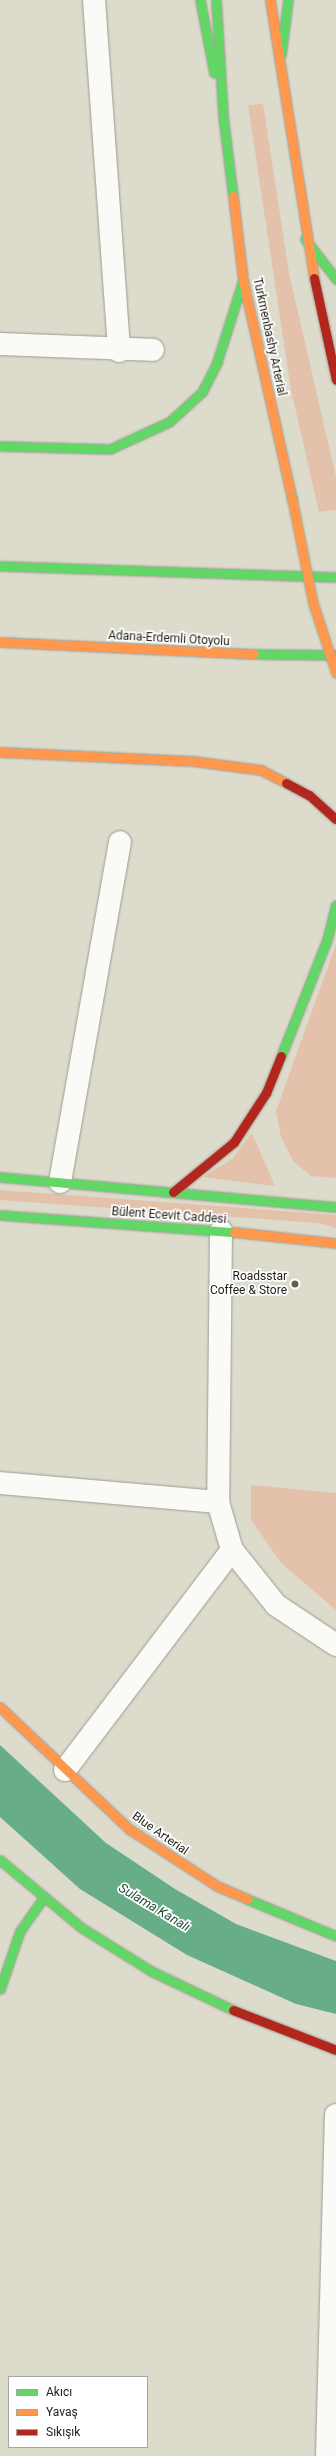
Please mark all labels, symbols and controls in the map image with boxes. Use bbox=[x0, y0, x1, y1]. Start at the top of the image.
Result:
street label: Turkmenbashy Arterial bbox=[249, 277, 289, 397]
street label: Adana-Erdemli Otoyolu bbox=[108, 629, 230, 649]
street label: Bülent Ecevit Caddesi bbox=[111, 1205, 227, 1227]
place label: Roadsstar Coffee & Store bbox=[210, 1270, 287, 1298]
marker: Roadsstar Coffee & Store bbox=[290, 1279, 300, 1289]
street label: Blue Arterial bbox=[129, 1809, 191, 1859]
water label: Sulama Kanalı bbox=[116, 1881, 192, 1935]
legend bbox=[8, 2376, 148, 2448]
text: Akıcı bbox=[46, 2385, 72, 2399]
text: Yavaş bbox=[46, 2405, 78, 2419]
text: Sıkışık bbox=[46, 2425, 80, 2439]

